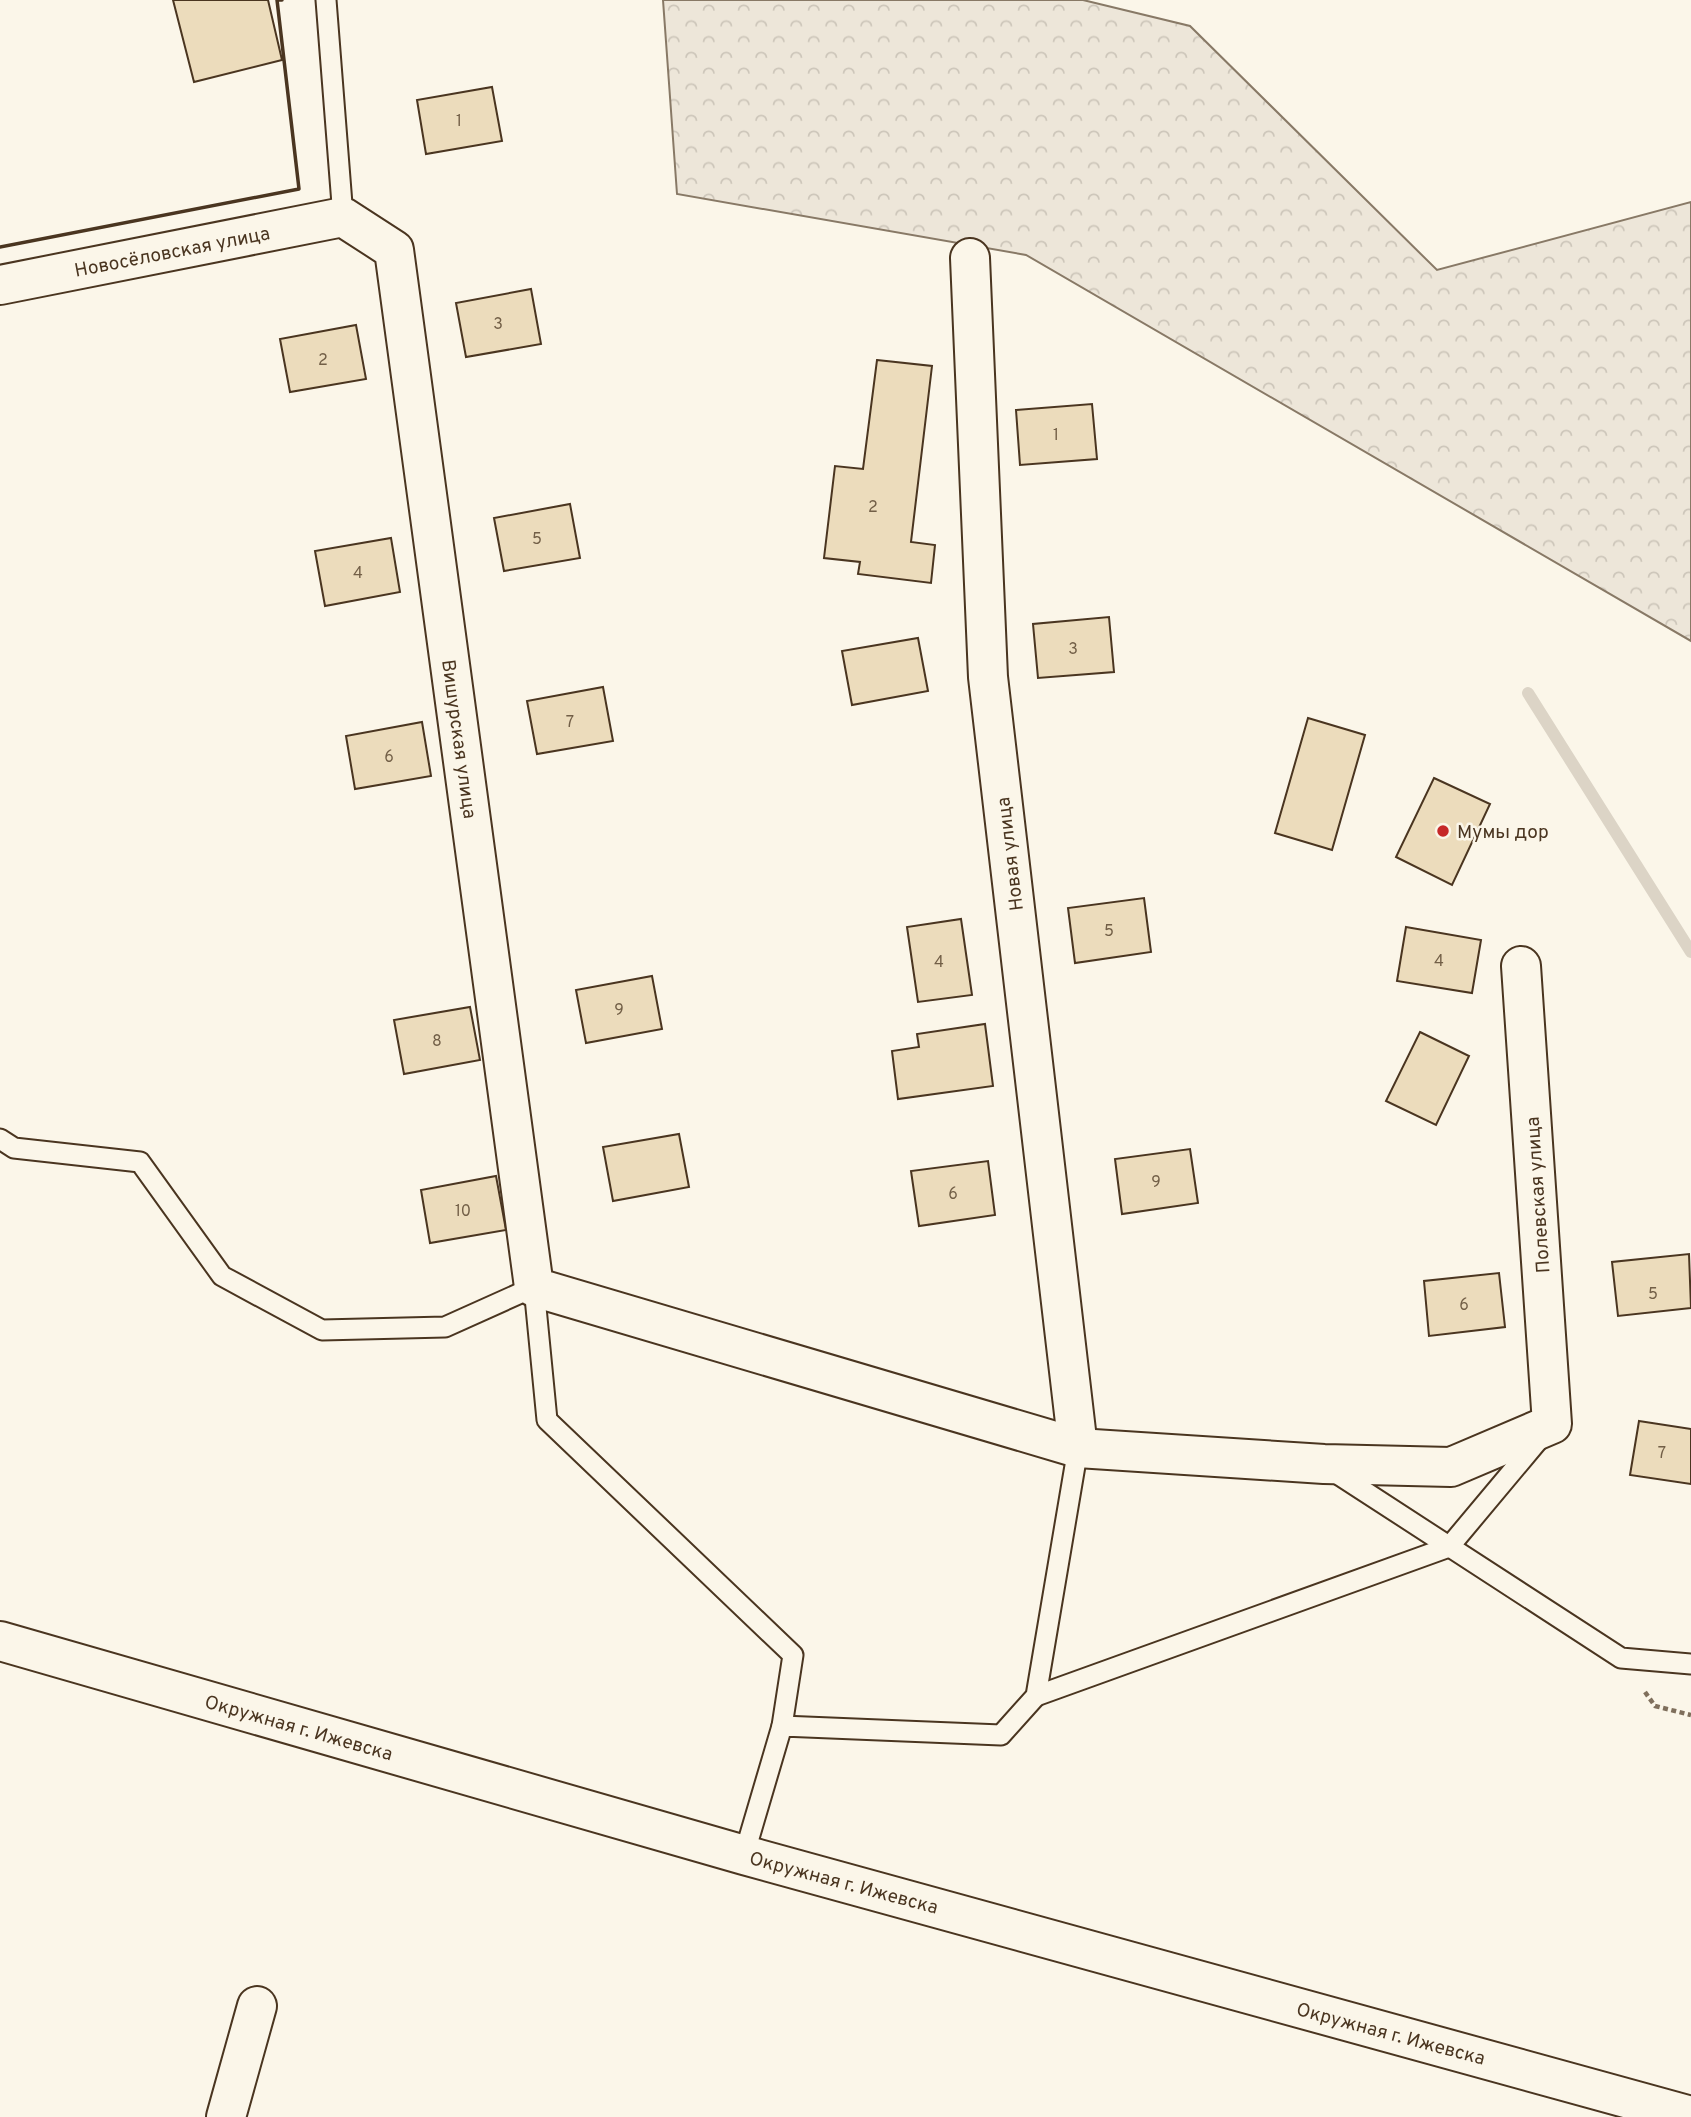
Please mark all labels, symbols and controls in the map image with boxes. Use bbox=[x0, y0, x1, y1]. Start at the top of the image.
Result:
house number: 1 bbox=[456, 112, 462, 132]
street label: Новосёловская улица bbox=[73, 222, 272, 284]
house number: 3 bbox=[493, 315, 503, 335]
house number: 2 bbox=[318, 351, 328, 371]
house number: 1 bbox=[1053, 426, 1059, 446]
house number: 2 bbox=[868, 498, 878, 518]
house number: 5 bbox=[532, 530, 542, 550]
house number: 4 bbox=[353, 564, 363, 584]
house number: 3 bbox=[1068, 640, 1078, 660]
street label: Вишурская улица bbox=[435, 658, 481, 820]
house number: 7 bbox=[566, 713, 574, 733]
house number: 6 bbox=[384, 748, 394, 768]
street label: Новая улица bbox=[992, 795, 1030, 912]
place label: Мумы дор bbox=[1457, 821, 1549, 845]
marker: Мумы дор bbox=[1435, 823, 1451, 839]
house number: 5 bbox=[1104, 922, 1114, 942]
house number: 4 bbox=[1434, 952, 1444, 972]
house number: 4 bbox=[934, 953, 944, 973]
house number: 9 bbox=[614, 1001, 624, 1021]
house number: 8 bbox=[432, 1032, 442, 1052]
street label: Полевская улица bbox=[1522, 1116, 1556, 1274]
house number: 9 bbox=[1151, 1173, 1161, 1193]
house number: 6 bbox=[948, 1185, 958, 1205]
house number: 10 bbox=[455, 1202, 471, 1222]
house number: 5 bbox=[1648, 1285, 1658, 1305]
house number: 6 bbox=[1459, 1296, 1469, 1316]
house number: 7 bbox=[1658, 1444, 1666, 1464]
street label: Окружная г. Ижевска bbox=[202, 1691, 395, 1767]
street label: Окружная г. Ижевска bbox=[746, 1847, 941, 1921]
street label: Окружная г. Ижевска bbox=[1293, 1998, 1488, 2072]

